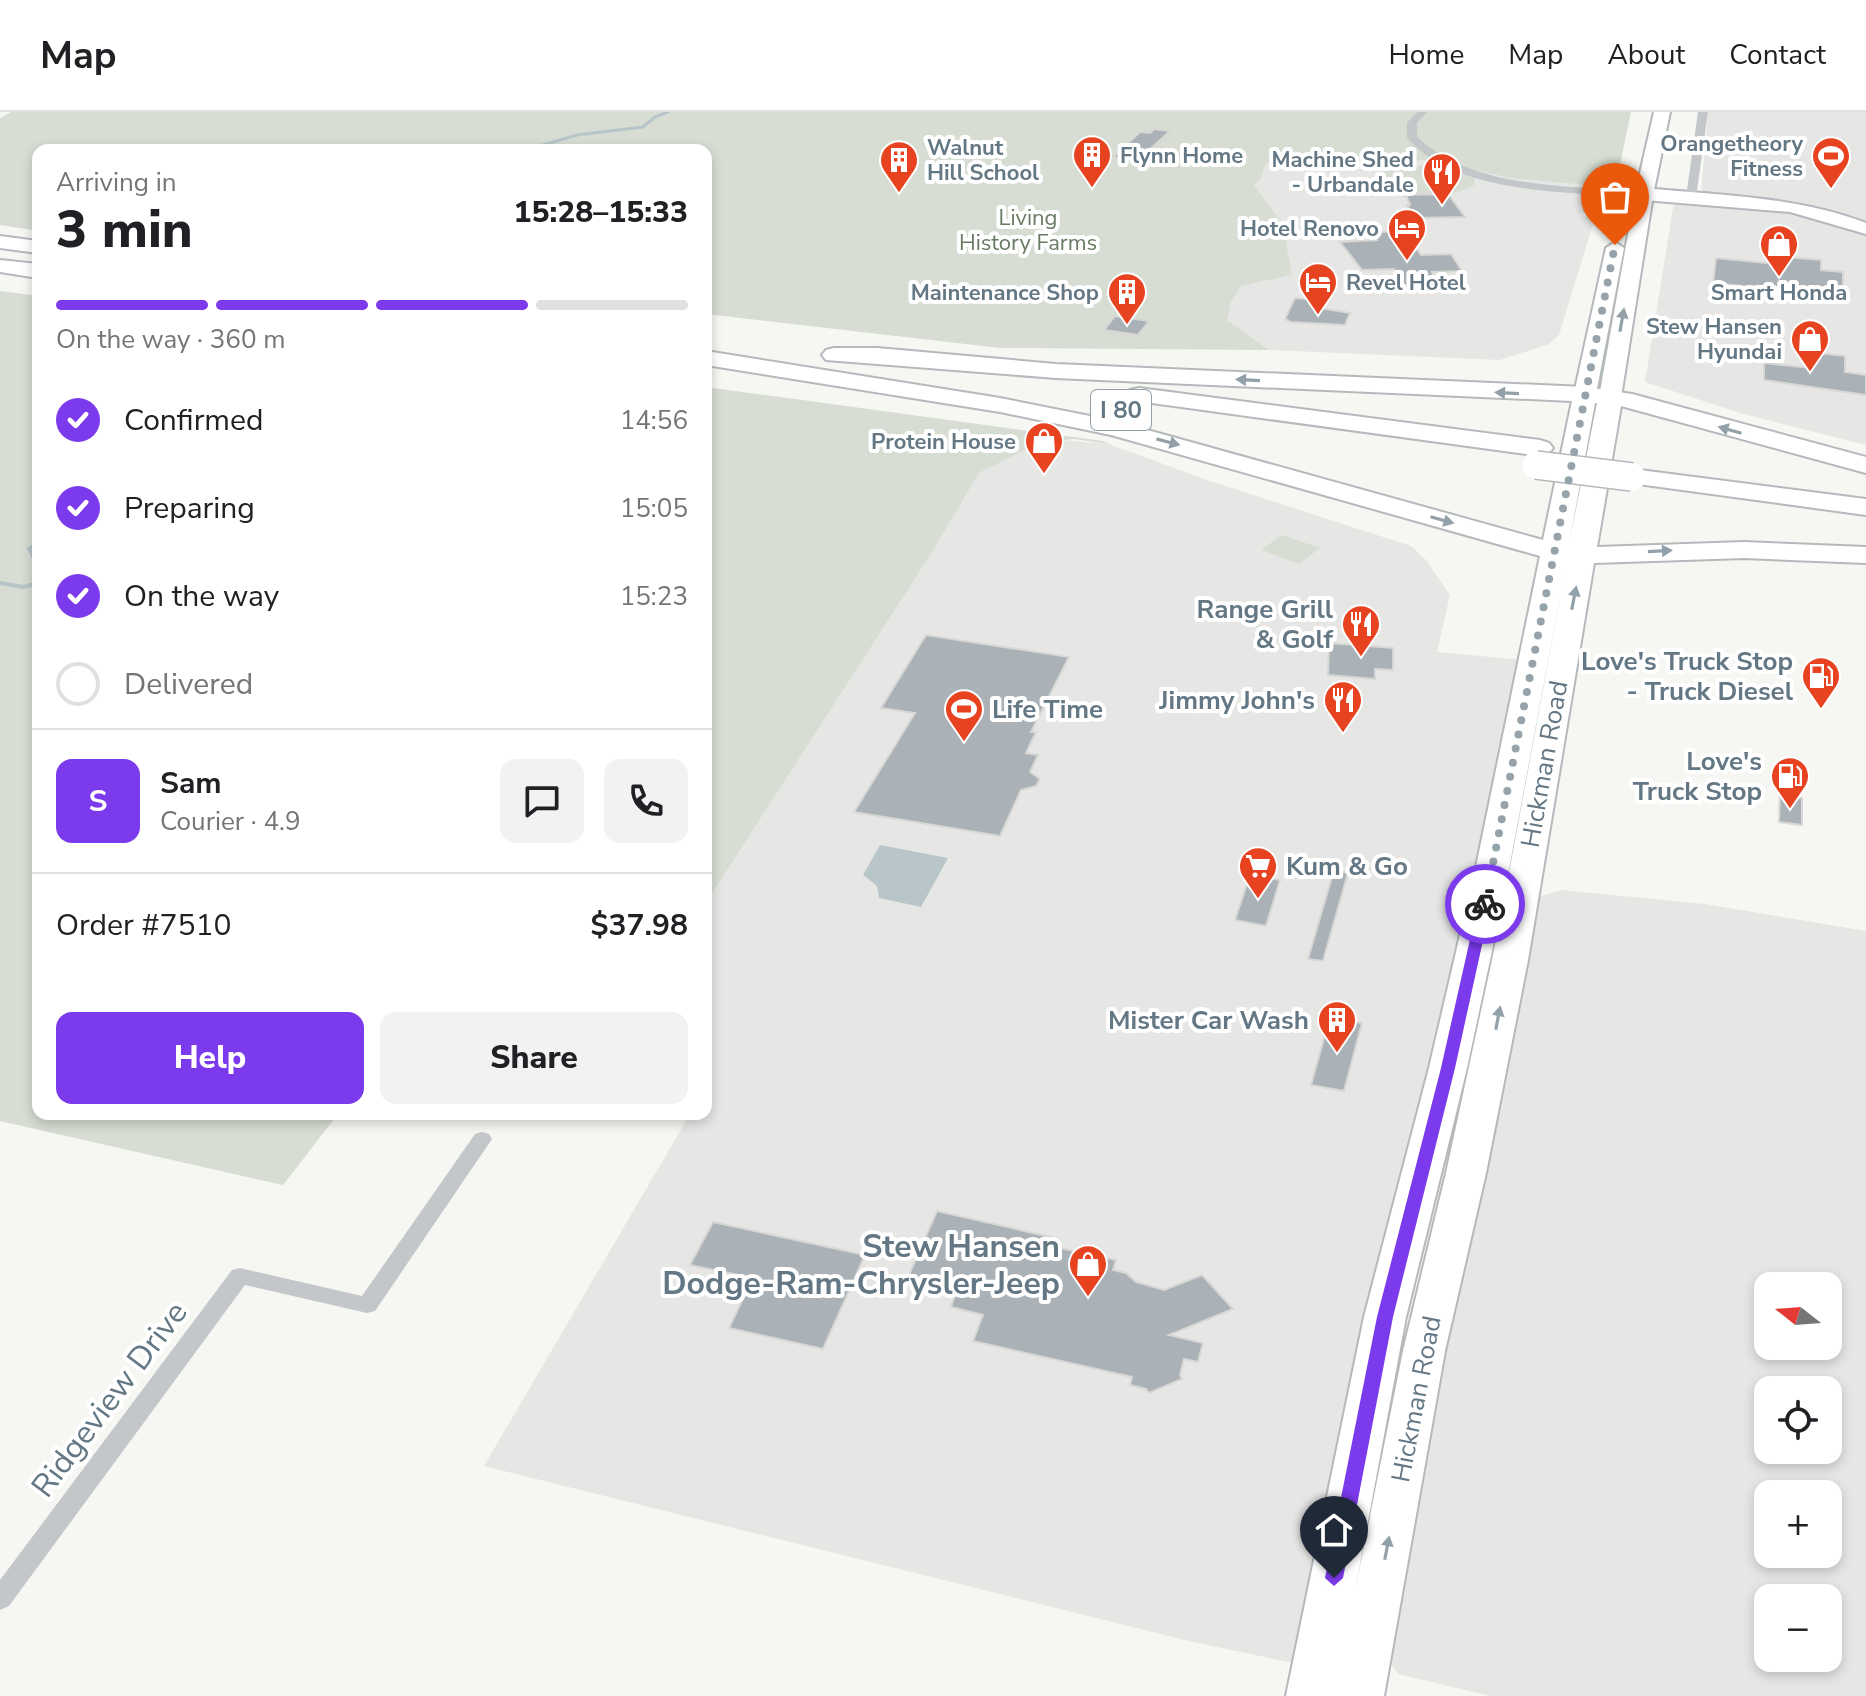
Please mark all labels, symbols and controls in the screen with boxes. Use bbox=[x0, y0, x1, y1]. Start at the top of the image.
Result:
text: Map bbox=[40, 30, 117, 81]
text: Home bbox=[1389, 36, 1464, 74]
text: Map bbox=[1508, 36, 1563, 74]
text: About bbox=[1607, 36, 1685, 74]
text: Contact bbox=[1729, 36, 1826, 74]
place label: Orangetheory Fitness bbox=[1660, 129, 1803, 184]
place label: Walnut Hill School bbox=[927, 133, 1039, 188]
building icon: Flynn Home bbox=[1071, 134, 1113, 189]
sports icon: Orangetheory Fitness bbox=[1810, 135, 1852, 190]
building icon: Walnut Hill School bbox=[878, 139, 920, 194]
place label: Flynn Home bbox=[1120, 141, 1243, 171]
place label: Machine Shed - Urbandale bbox=[1271, 145, 1414, 200]
restaurant icon: Machine Shed - Urbandale bbox=[1421, 151, 1463, 206]
pin bbox=[1581, 163, 1649, 245]
text: Arriving in bbox=[56, 165, 177, 200]
icon: bag bbox=[1593, 175, 1637, 219]
text: 15:28–15:33 bbox=[513, 192, 688, 233]
text: 3 min bbox=[56, 194, 193, 265]
park label: Living History Farms bbox=[959, 203, 1097, 258]
hotel icon: Hotel Renovo bbox=[1386, 207, 1428, 262]
place label: Hotel Renovo bbox=[1240, 214, 1379, 244]
shop icon: Smart Honda bbox=[1758, 223, 1800, 278]
hotel icon: Revel Hotel bbox=[1297, 261, 1339, 316]
place label: Revel Hotel bbox=[1346, 268, 1466, 298]
building icon: Maintenance Shop bbox=[1106, 271, 1148, 326]
place label: Maintenance Shop bbox=[911, 278, 1099, 308]
place label: Smart Honda bbox=[1711, 278, 1847, 308]
one-way arrow bbox=[1617, 307, 1629, 332]
place label: Stew Hansen Hyundai bbox=[1646, 312, 1782, 367]
shop icon: Stew Hansen Hyundai bbox=[1789, 318, 1831, 373]
text: On the way · 360 m bbox=[56, 322, 285, 357]
one-way arrow bbox=[1235, 373, 1260, 386]
one-way arrow bbox=[1494, 386, 1519, 399]
road number: I 80 bbox=[1091, 390, 1151, 430]
icon: check bbox=[56, 398, 100, 442]
text: Confirmed bbox=[124, 400, 264, 441]
text: 14:56 bbox=[620, 403, 688, 438]
shop icon: Protein House bbox=[1023, 420, 1065, 475]
one-way arrow bbox=[1717, 423, 1741, 436]
place label: Protein House bbox=[871, 427, 1016, 457]
one-way arrow bbox=[1156, 437, 1181, 449]
icon: check bbox=[56, 486, 100, 530]
text: Preparing bbox=[124, 488, 255, 529]
text: 15:05 bbox=[620, 491, 688, 526]
one-way arrow bbox=[1430, 514, 1454, 527]
one-way arrow bbox=[1648, 545, 1673, 558]
icon: check bbox=[56, 574, 100, 618]
text: On the way bbox=[124, 576, 279, 617]
text: 15:23 bbox=[620, 579, 688, 614]
one-way arrow bbox=[1568, 585, 1581, 610]
place label: Range Grill & Golf bbox=[1196, 592, 1334, 657]
restaurant icon: Range Grill & Golf bbox=[1340, 603, 1382, 658]
place label: Love's Truck Stop - Truck Diesel bbox=[1581, 644, 1794, 709]
fuel station icon: Love's Truck Stop - Truck Diesel bbox=[1800, 655, 1842, 710]
text: Delivered bbox=[124, 664, 253, 705]
street label: Hickman Road bbox=[1513, 678, 1576, 850]
restaurant icon: Jimmy John's bbox=[1322, 679, 1364, 734]
place label: Jimmy John's bbox=[1158, 683, 1315, 718]
sports icon: Life Time bbox=[943, 688, 985, 743]
place label: Life Time bbox=[992, 692, 1103, 727]
place label: Love's Truck Stop bbox=[1633, 744, 1762, 809]
fuel station icon: Love's Truck Stop bbox=[1769, 755, 1811, 810]
button: chat bbox=[500, 759, 584, 843]
button: phone bbox=[604, 759, 688, 843]
text: Sam bbox=[160, 763, 222, 804]
text: S bbox=[89, 781, 107, 822]
text: Courier · 4.9 bbox=[160, 804, 301, 839]
supermarket icon: Kum & Go bbox=[1237, 845, 1279, 900]
place label: Kum & Go bbox=[1286, 849, 1408, 884]
courier bbox=[1445, 864, 1525, 944]
icon: bike bbox=[1463, 882, 1507, 926]
text: Order #7510 bbox=[56, 905, 231, 946]
text: $37.98 bbox=[591, 905, 688, 946]
building icon: Mister Car Wash bbox=[1316, 999, 1358, 1054]
place label: Mister Car Wash bbox=[1108, 1003, 1309, 1038]
one-way arrow bbox=[1492, 1005, 1505, 1030]
button: Help bbox=[56, 1012, 364, 1104]
button: Share bbox=[380, 1012, 688, 1104]
place label: Stew Hansen Dodge-Ram-Chrysler-Jeep bbox=[662, 1225, 1060, 1305]
shop icon: Stew Hansen Dodge-Ram-Chrysler-Jeep bbox=[1067, 1243, 1109, 1298]
north arrow bbox=[1754, 1272, 1842, 1360]
map controls bbox=[1754, 1272, 1842, 1672]
street label: Ridgeview Drive bbox=[22, 1293, 197, 1506]
street label: Hickman Road bbox=[1383, 1313, 1450, 1485]
button: locate bbox=[1754, 1376, 1842, 1464]
button: + bbox=[1754, 1480, 1842, 1568]
pin bbox=[1300, 1496, 1368, 1578]
icon: home bbox=[1312, 1508, 1356, 1552]
one-way arrow bbox=[1381, 1535, 1393, 1560]
button: − bbox=[1754, 1584, 1842, 1672]

